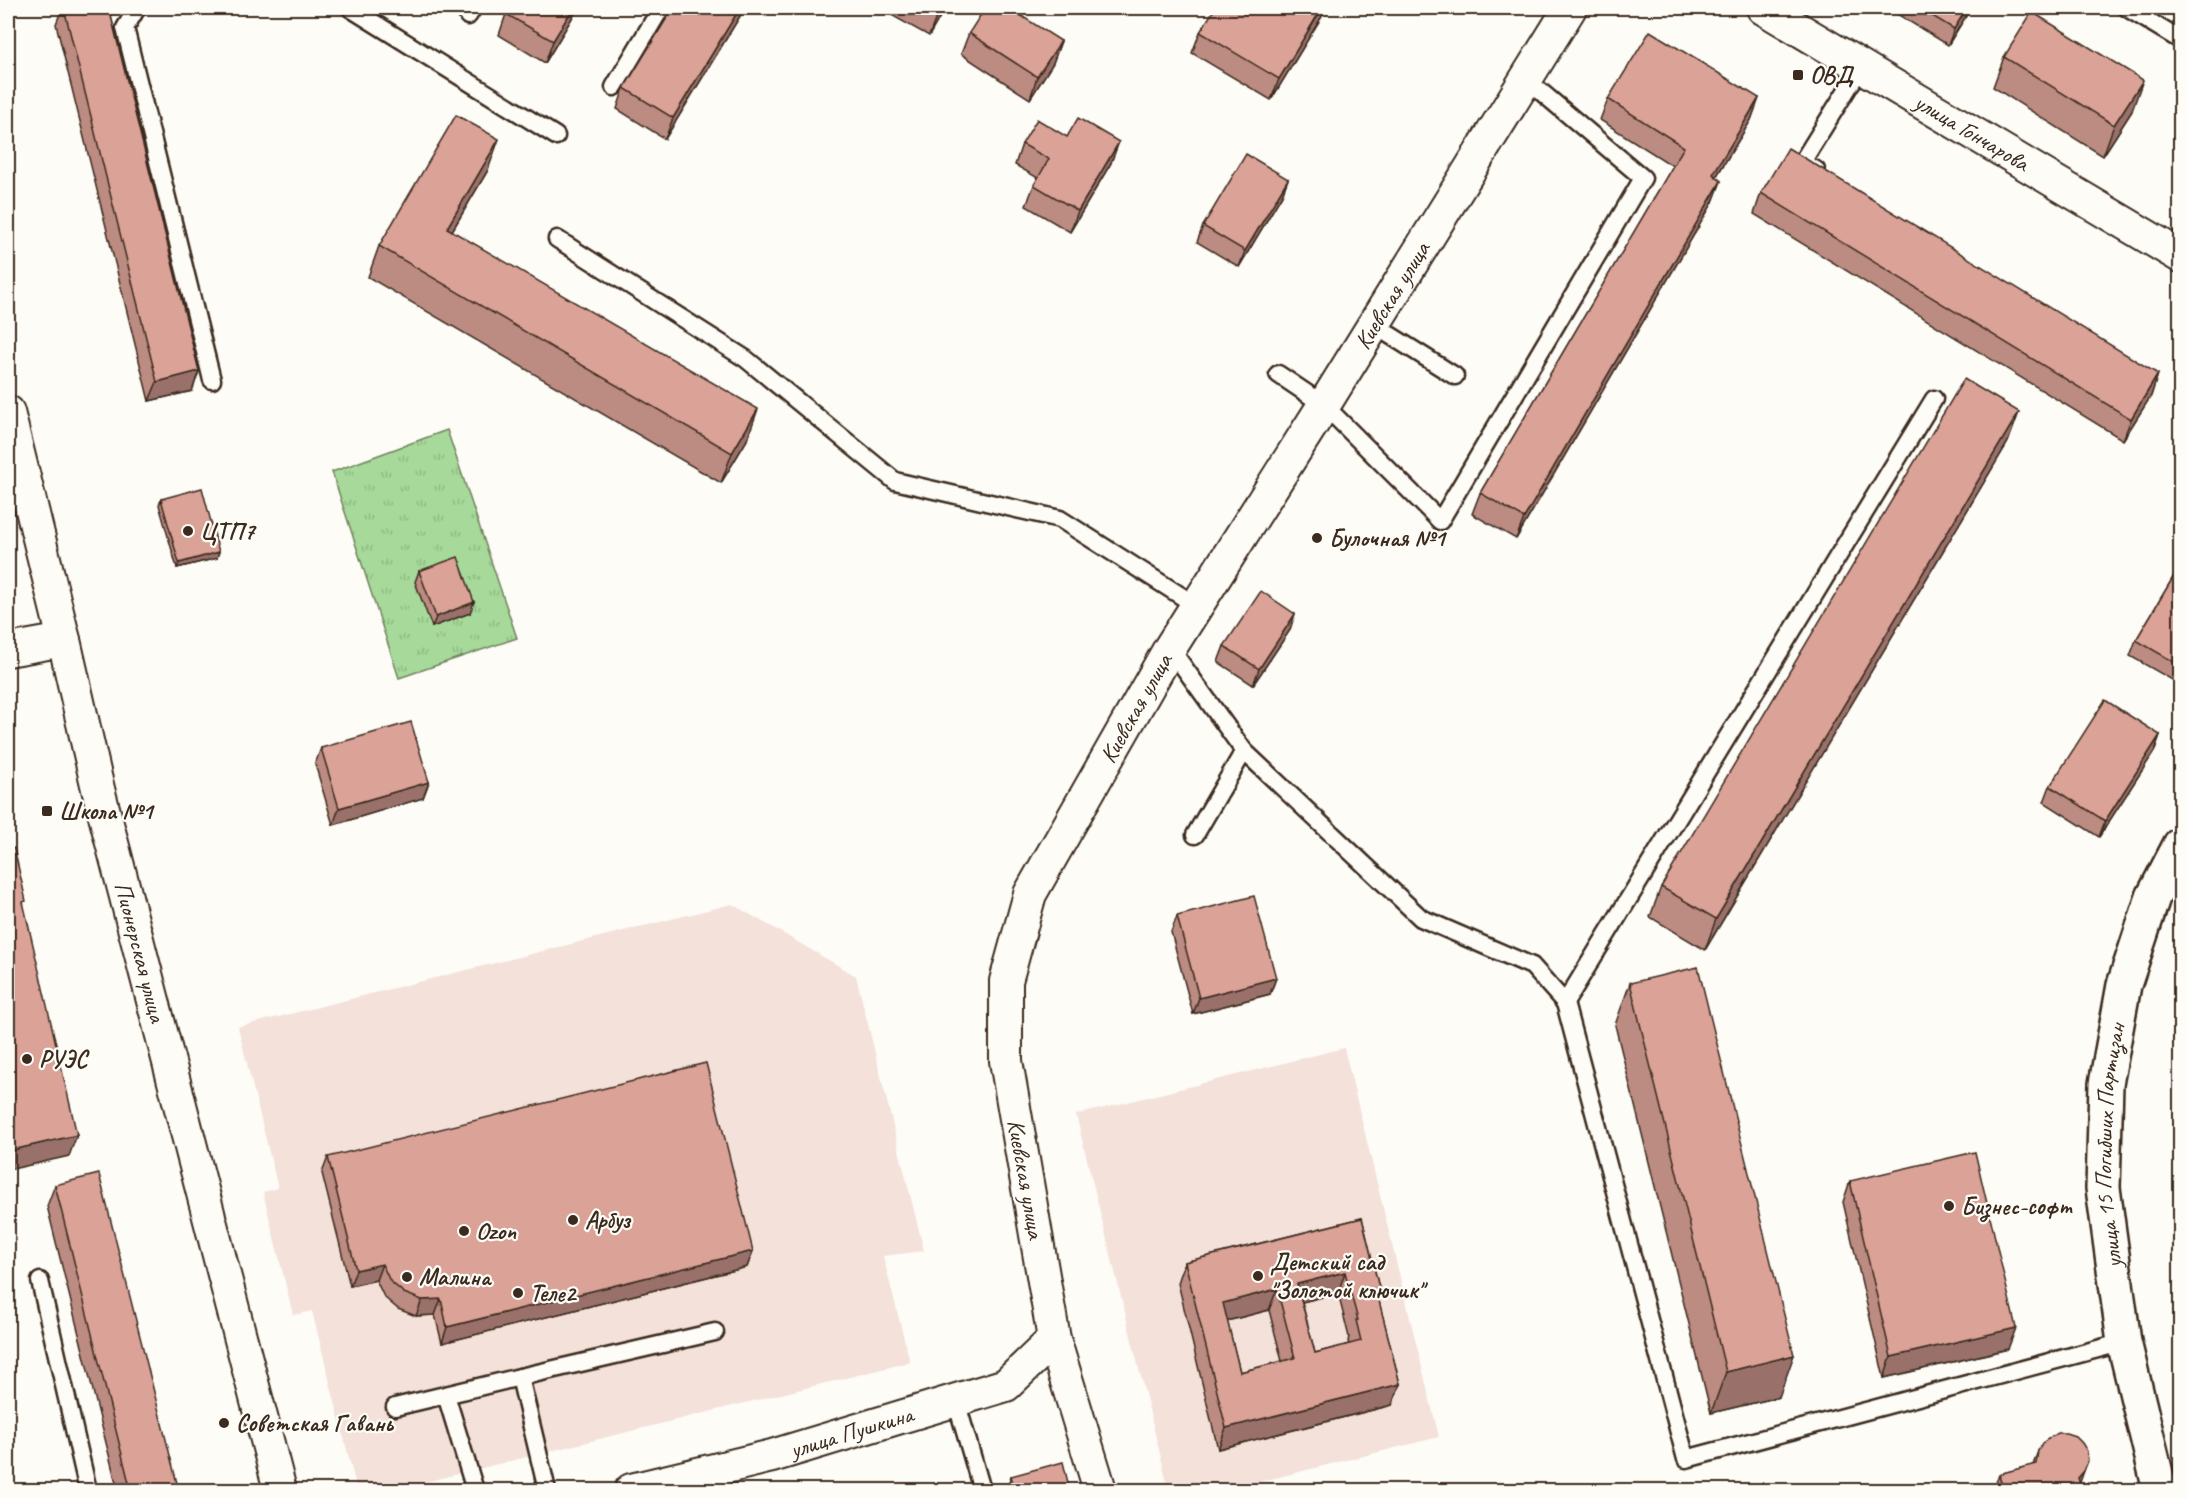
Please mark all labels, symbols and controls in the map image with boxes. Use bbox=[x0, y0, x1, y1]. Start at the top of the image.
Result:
place label: ОВД bbox=[1810, 60, 1855, 90]
marker: ОВД bbox=[1791, 68, 1805, 82]
street label: улица Гончарова bbox=[1908, 86, 2036, 179]
street label: Киевская улица bbox=[1347, 235, 1437, 355]
place label: ЦТП7 bbox=[200, 516, 257, 546]
place label: Булочная №1 bbox=[1329, 523, 1448, 553]
marker: ЦТП7 bbox=[181, 524, 195, 538]
marker: Булочная №1 bbox=[1310, 531, 1324, 545]
street label: Киевская улица bbox=[1093, 647, 1179, 768]
place label: Школа №1 bbox=[59, 796, 156, 826]
marker: Школа №1 bbox=[40, 804, 54, 818]
street label: Пионерская улица bbox=[108, 879, 173, 1027]
street label: улица 15 Погибших Партизан bbox=[2088, 1020, 2132, 1272]
place label: РУЭС bbox=[39, 1044, 90, 1074]
marker: РУЭС bbox=[20, 1052, 34, 1066]
street label: Киевская улица bbox=[1001, 1117, 1052, 1243]
place label: Бизнес-софт bbox=[1961, 1191, 2073, 1222]
marker: Бизнес-софт bbox=[1942, 1199, 1956, 1213]
place label: Арбуз bbox=[585, 1205, 632, 1235]
marker: Арбуз bbox=[566, 1213, 580, 1227]
place label: Ozon bbox=[476, 1216, 517, 1246]
marker: Ozon bbox=[457, 1224, 471, 1238]
place label: Детский сад "Золотой ключик" bbox=[1270, 1247, 1429, 1305]
place label: Малина bbox=[419, 1262, 493, 1292]
marker: Детский сад "Золотой ключик" bbox=[1251, 1269, 1265, 1283]
marker: Малина bbox=[400, 1270, 414, 1284]
place label: Теле2 bbox=[530, 1278, 578, 1308]
marker: Теле2 bbox=[511, 1286, 525, 1300]
street label: улица Пушкина bbox=[785, 1399, 918, 1465]
place label: Советская Гавань bbox=[236, 1408, 395, 1438]
marker: Советская Гавань bbox=[217, 1416, 231, 1430]

